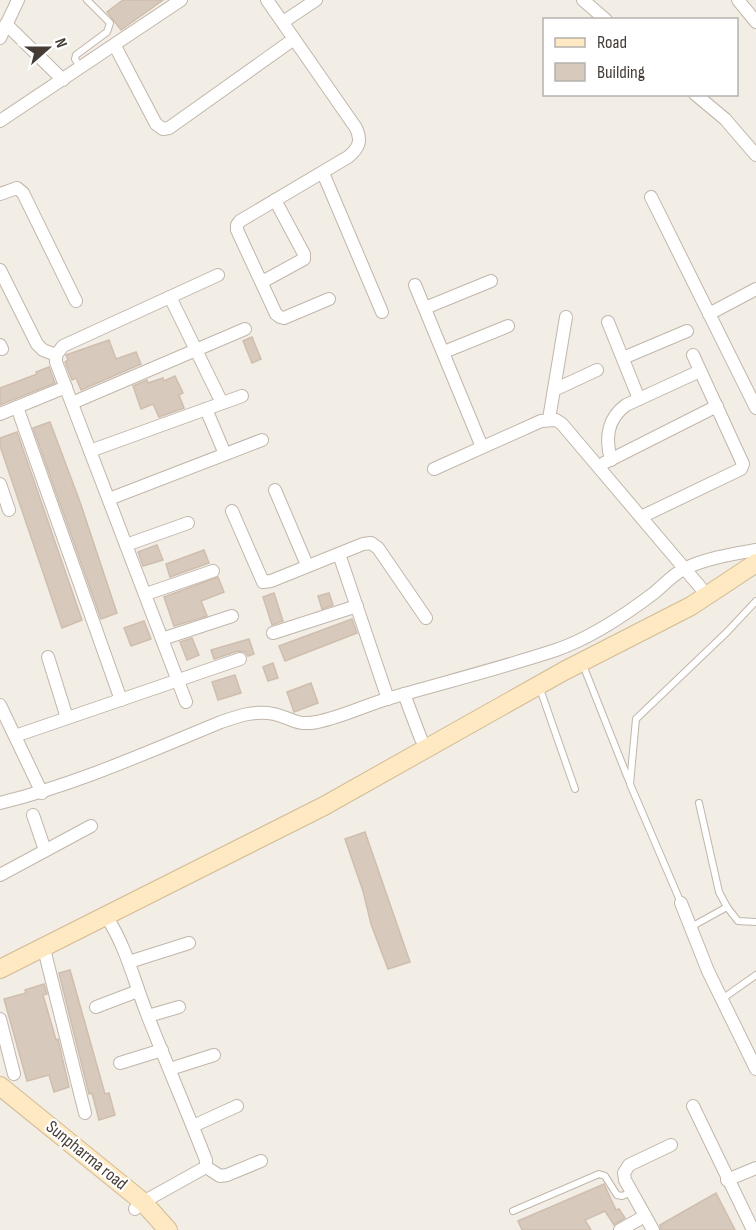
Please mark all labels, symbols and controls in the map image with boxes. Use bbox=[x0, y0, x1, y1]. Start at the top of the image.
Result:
north arrow bbox=[18, 18, 78, 78]
legend bbox=[543, 18, 738, 96]
text: Road bbox=[597, 32, 627, 53]
text: N bbox=[50, 36, 71, 51]
text: Building bbox=[597, 62, 645, 83]
street label: Sunpharma road bbox=[42, 1116, 131, 1194]

